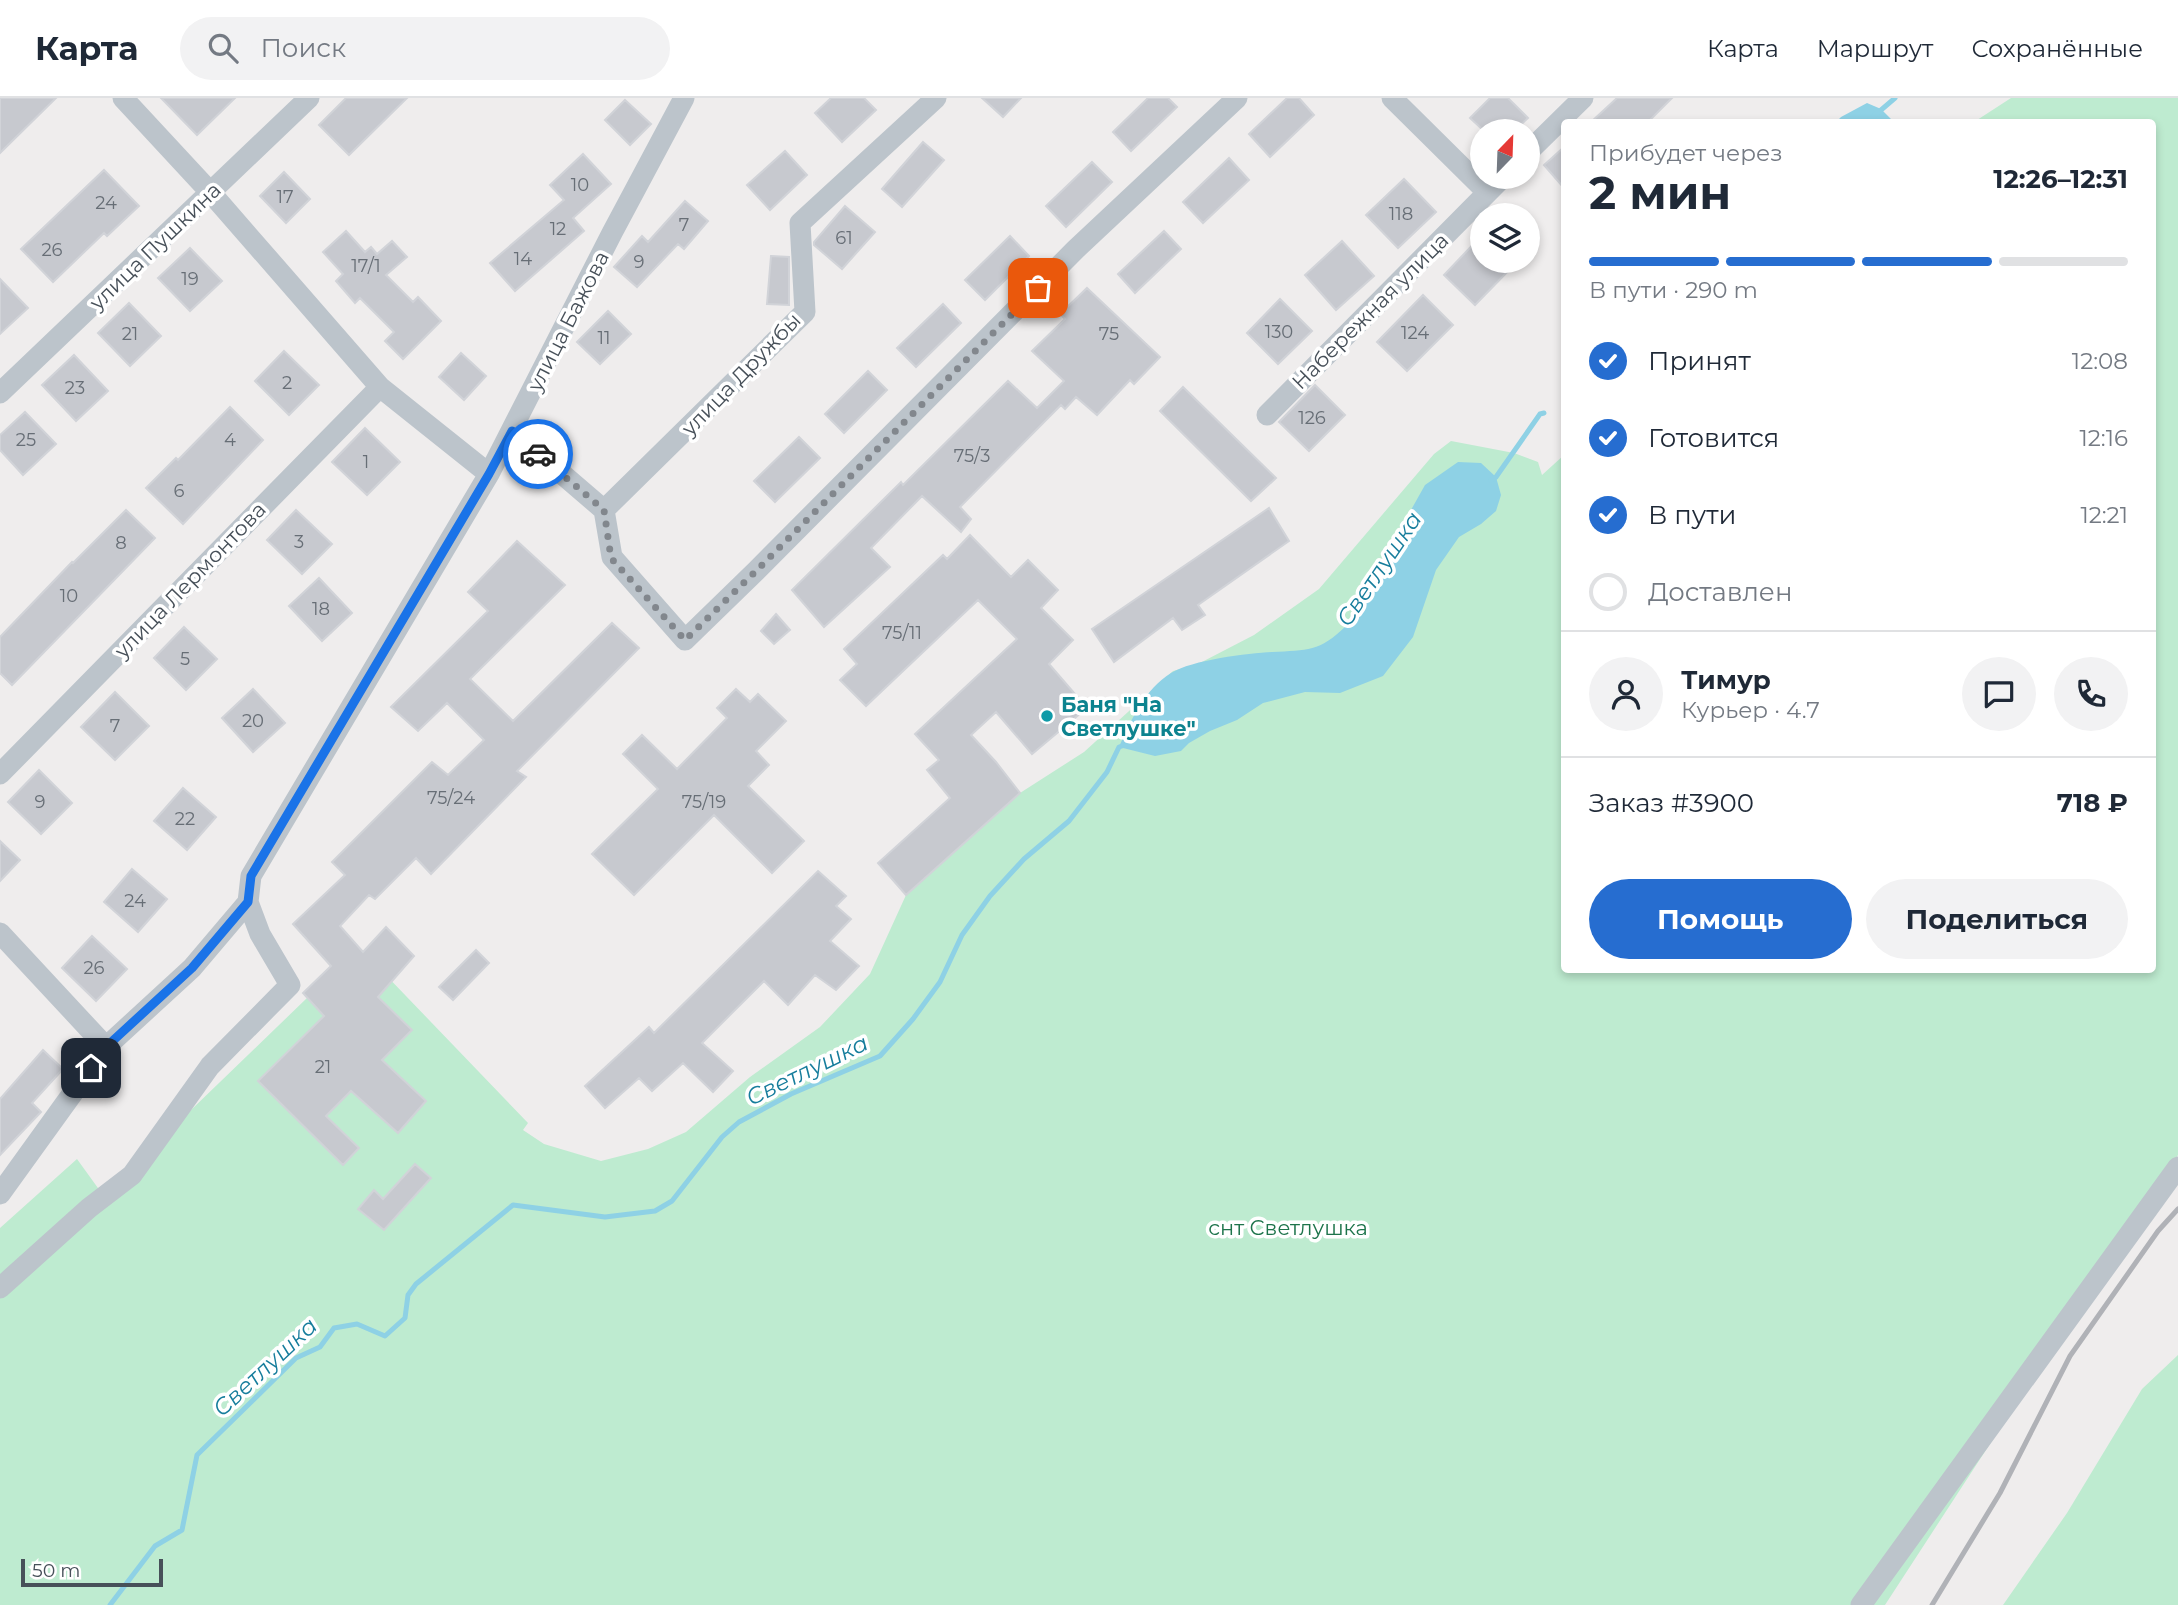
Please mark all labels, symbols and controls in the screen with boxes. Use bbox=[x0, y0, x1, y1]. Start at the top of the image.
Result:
search box bbox=[180, 17, 670, 80]
text: Карта bbox=[35, 28, 138, 68]
icon: search bbox=[204, 29, 242, 67]
text: Поиск bbox=[260, 32, 346, 64]
text: Карта bbox=[1707, 34, 1779, 63]
text: Маршрут bbox=[1817, 34, 1933, 63]
text: Сохранённые bbox=[1971, 34, 2143, 63]
north arrow bbox=[1470, 119, 1540, 189]
map controls bbox=[1470, 119, 1540, 273]
text: Прибудет через bbox=[1589, 139, 1783, 167]
text: 12:26–12:31 bbox=[1993, 163, 2128, 195]
text: 2 мин bbox=[1589, 164, 1731, 221]
house number: 10 bbox=[571, 174, 589, 196]
street label: улица Пушкина bbox=[83, 177, 226, 316]
house number: 17 bbox=[276, 186, 294, 208]
house number: 24 bbox=[95, 192, 117, 214]
house number: 118 bbox=[1389, 203, 1413, 225]
button: layers bbox=[1470, 203, 1540, 273]
house number: 7 bbox=[679, 214, 689, 236]
house number: 12 bbox=[550, 218, 566, 240]
house number: 61 bbox=[835, 227, 853, 249]
street label: Набережная улица bbox=[1287, 228, 1453, 394]
house number: 26 bbox=[41, 239, 63, 261]
street label: улица Бажова bbox=[521, 247, 614, 396]
house number: 14 bbox=[514, 248, 532, 270]
house number: 9 bbox=[634, 251, 645, 273]
house number: 17/1 bbox=[351, 255, 381, 277]
pin bbox=[1008, 258, 1068, 318]
house number: 19 bbox=[181, 268, 199, 290]
icon: bag bbox=[1019, 269, 1057, 307]
text: В пути · 290 m bbox=[1589, 276, 1758, 304]
street label: улица Дружбы bbox=[675, 308, 806, 441]
house number: 130 bbox=[1265, 321, 1293, 343]
house number: 124 bbox=[1401, 322, 1429, 344]
house number: 21 bbox=[122, 323, 138, 345]
house number: 75 bbox=[1099, 323, 1119, 345]
house number: 11 bbox=[598, 327, 611, 349]
icon: check bbox=[1589, 342, 1627, 380]
text: Принят bbox=[1648, 345, 1751, 377]
text: 12:08 bbox=[2072, 347, 2128, 375]
house number: 2 bbox=[282, 372, 292, 394]
house number: 23 bbox=[65, 377, 85, 399]
house number: 126 bbox=[1298, 407, 1326, 429]
courier bbox=[503, 419, 573, 489]
icon: check bbox=[1589, 419, 1627, 457]
text: Готовится bbox=[1648, 422, 1779, 454]
text: 12:16 bbox=[2079, 424, 2128, 452]
house number: 25 bbox=[16, 429, 36, 451]
house number: 4 bbox=[224, 429, 236, 451]
icon: car bbox=[519, 435, 557, 473]
house number: 75/3 bbox=[954, 445, 990, 467]
house number: 1 bbox=[363, 451, 369, 473]
house number: 6 bbox=[174, 480, 185, 502]
icon: check bbox=[1589, 496, 1627, 534]
street label: улица Лермонтова bbox=[108, 497, 271, 664]
text: В пути bbox=[1648, 499, 1737, 531]
text: 12:21 bbox=[2080, 501, 2128, 529]
water label: Светлушка bbox=[1330, 506, 1428, 632]
house number: 3 bbox=[294, 531, 304, 553]
house number: 8 bbox=[115, 532, 127, 554]
text: Доставлен bbox=[1648, 576, 1793, 608]
house number: 10 bbox=[60, 585, 78, 607]
house number: 18 bbox=[312, 598, 330, 620]
house number: 75/11 bbox=[882, 622, 922, 644]
house number: 5 bbox=[180, 648, 190, 670]
button: person bbox=[1589, 657, 1663, 731]
button: chat bbox=[1962, 657, 2036, 731]
button: phone bbox=[2054, 657, 2128, 731]
text: Тимур bbox=[1681, 664, 1771, 696]
place label: Баня "На Светлушке" bbox=[1061, 692, 1196, 741]
text: Курьер · 4.7 bbox=[1681, 696, 1820, 724]
marker: Баня "На Светлушке" bbox=[1039, 708, 1055, 724]
house number: 20 bbox=[242, 710, 264, 732]
house number: 7 bbox=[110, 715, 120, 737]
house number: 75/24 bbox=[427, 787, 475, 809]
text: Заказ #3900 bbox=[1589, 787, 1754, 819]
text: 718 ₽ bbox=[2057, 787, 2128, 819]
house number: 9 bbox=[35, 791, 46, 813]
house number: 75/19 bbox=[682, 791, 726, 813]
house number: 22 bbox=[175, 808, 195, 830]
button: Помощь bbox=[1589, 879, 1852, 959]
button: Поделиться bbox=[1866, 879, 2128, 959]
house number: 24 bbox=[124, 890, 146, 912]
house number: 26 bbox=[83, 957, 105, 979]
water label: Светлушка bbox=[741, 1028, 873, 1112]
pin bbox=[61, 1038, 121, 1098]
icon: home bbox=[72, 1049, 110, 1087]
house number: 21 bbox=[315, 1056, 331, 1078]
park label: снт Светлушка bbox=[1208, 1215, 1368, 1240]
water label: Светлушка bbox=[207, 1312, 323, 1422]
scale bar bbox=[21, 1556, 163, 1588]
text: 50 m bbox=[32, 1559, 80, 1582]

